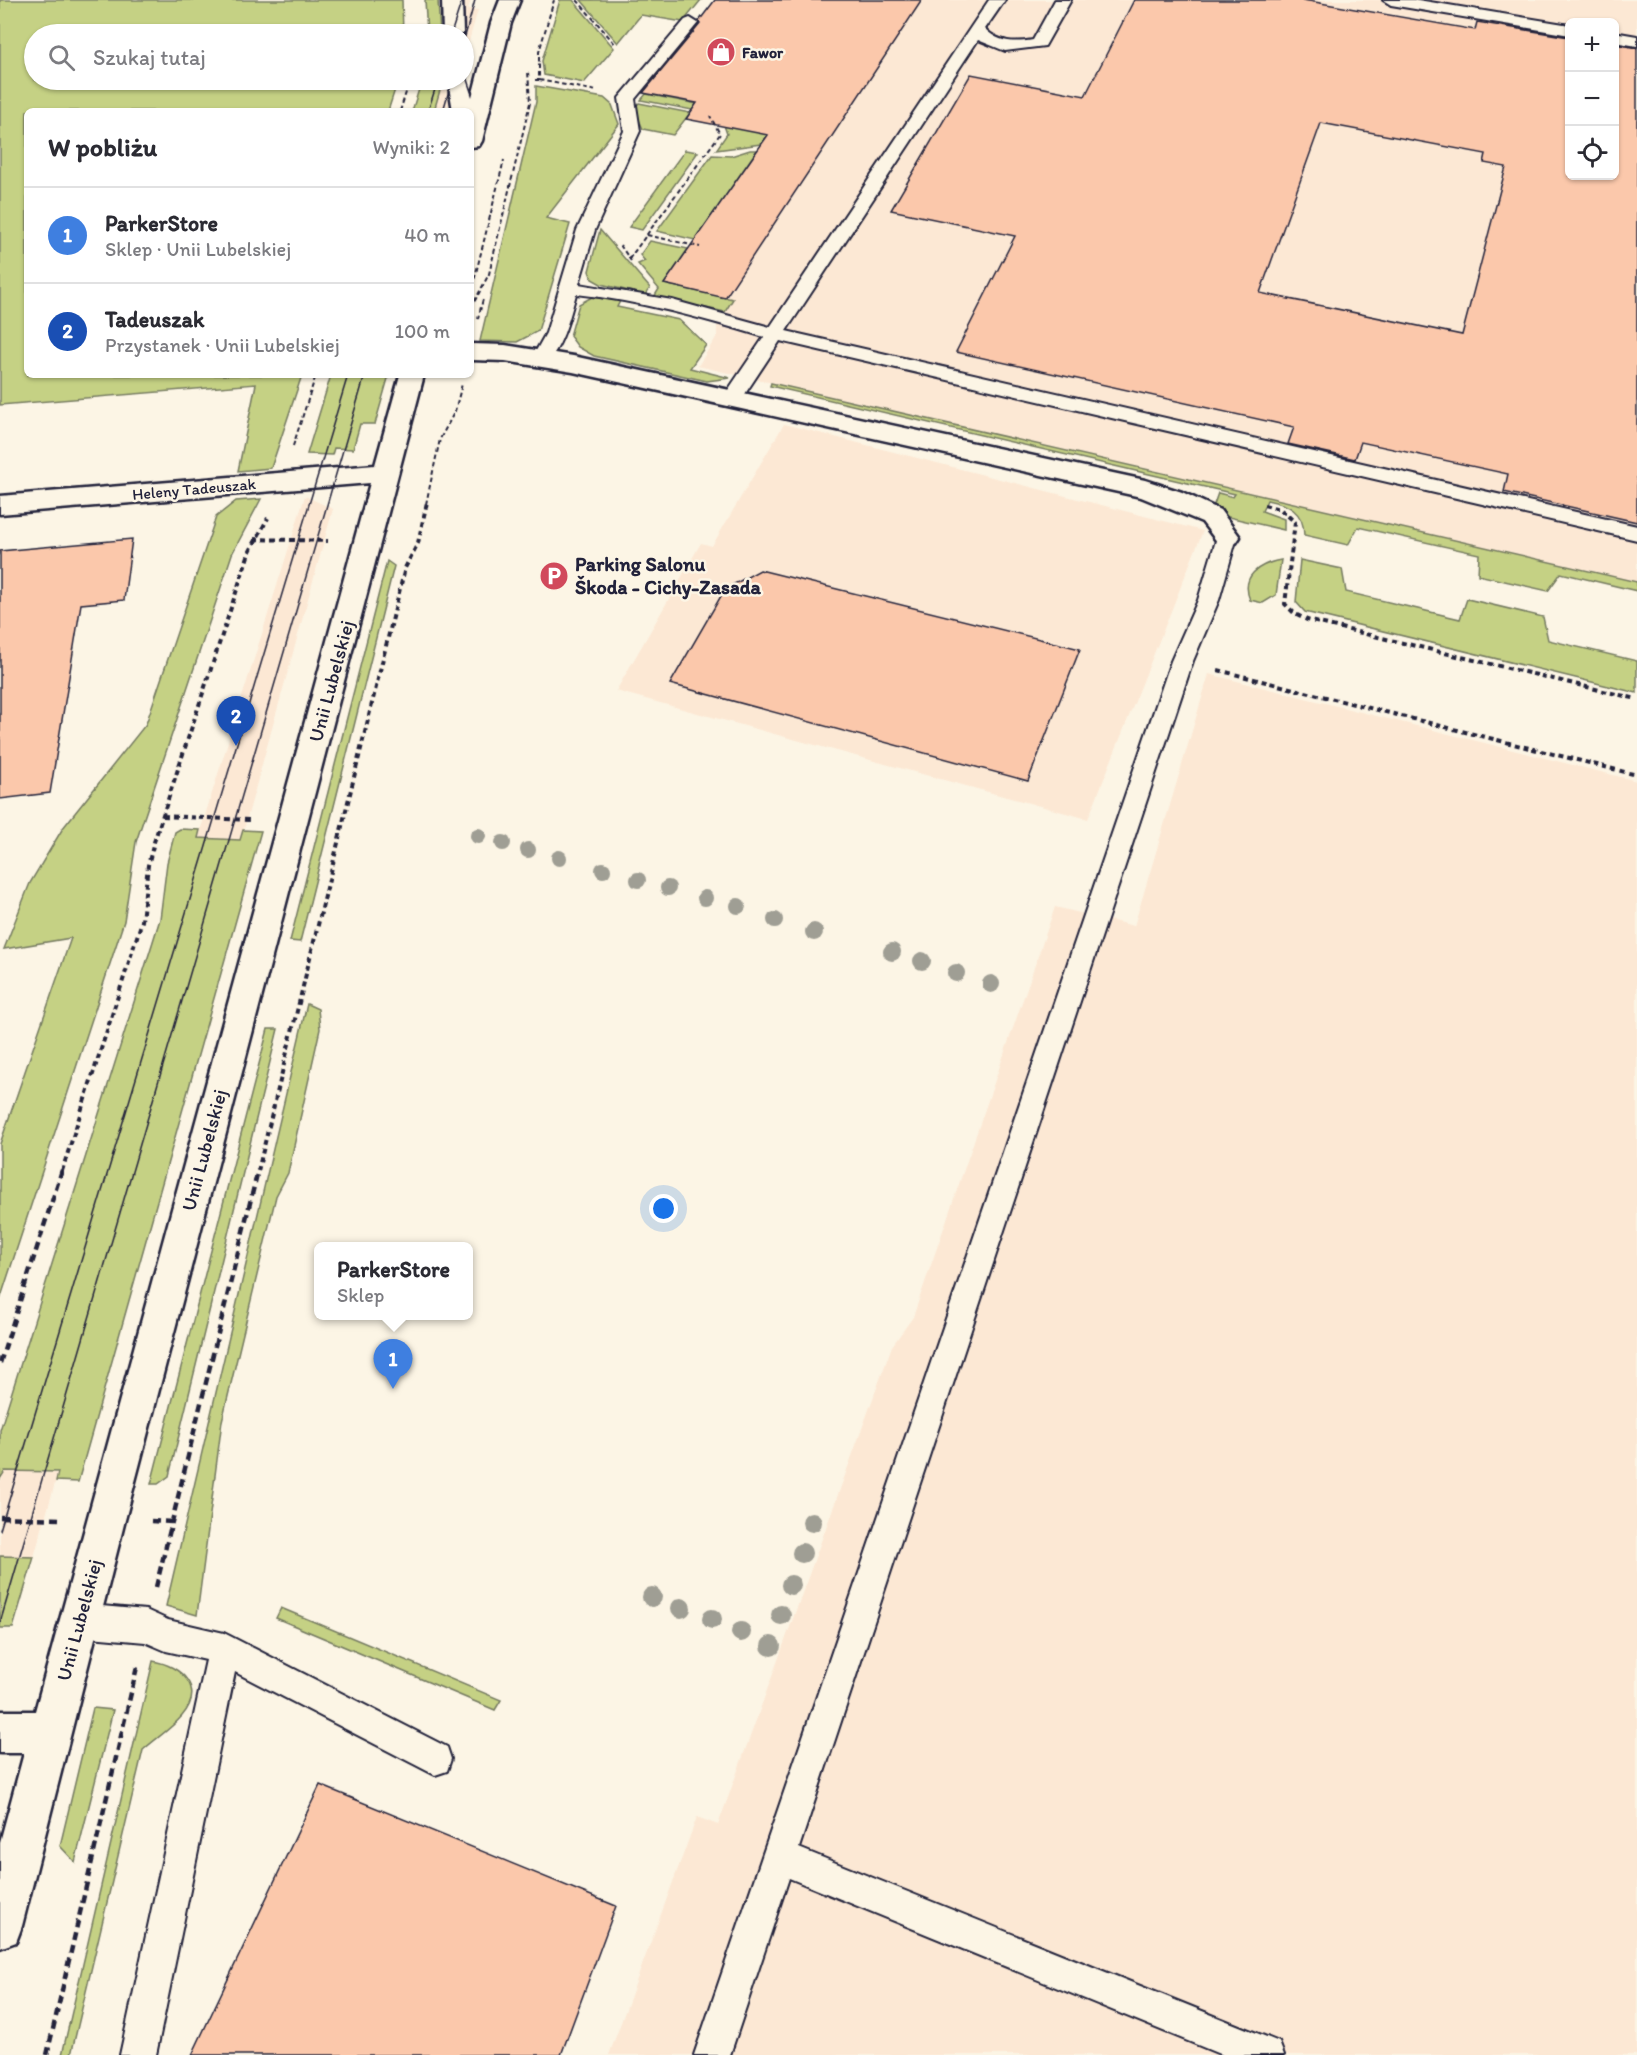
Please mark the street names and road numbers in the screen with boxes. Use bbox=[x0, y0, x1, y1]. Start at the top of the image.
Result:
street label: Heleny Tadeuszak bbox=[131, 474, 257, 504]
street label: Unii Lubelskiej bbox=[303, 618, 359, 744]
street label: Unii Lubelskiej bbox=[176, 1087, 232, 1213]
street label: Unii Lubelskiej bbox=[51, 1557, 107, 1683]

